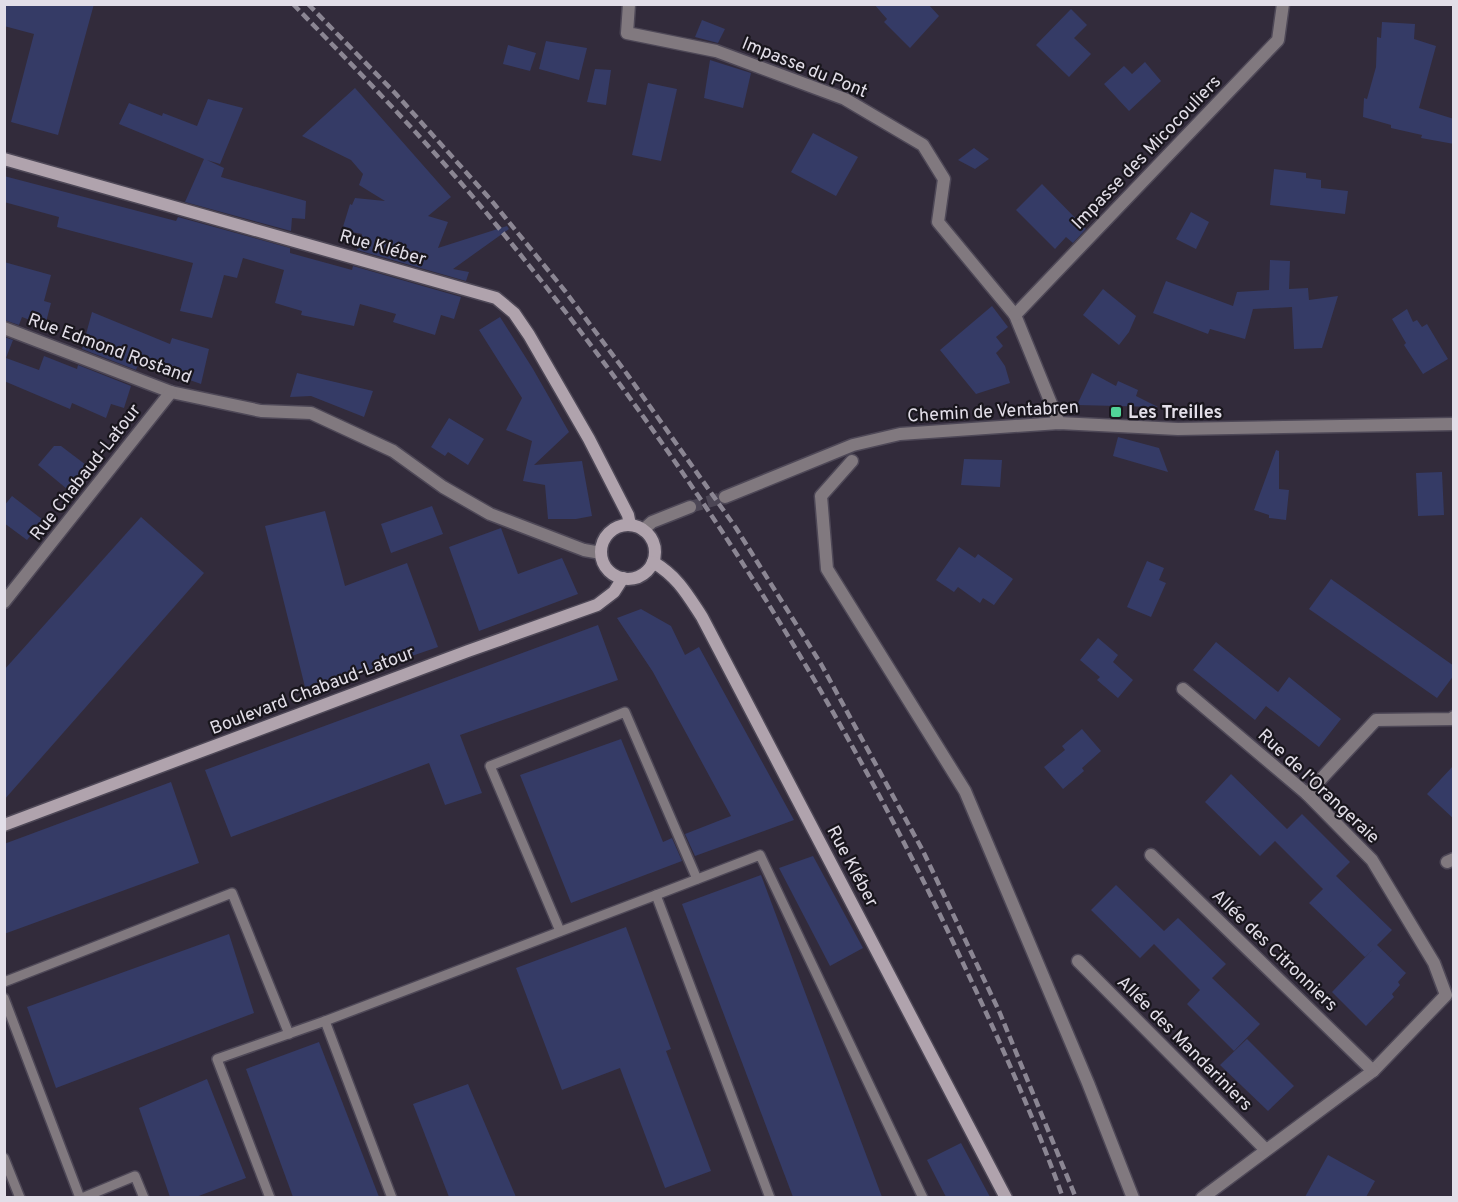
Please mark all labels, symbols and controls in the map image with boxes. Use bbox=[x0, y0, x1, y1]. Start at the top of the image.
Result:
street label: Impasse du Pont bbox=[738, 33, 871, 104]
street label: Impasse des Micocouliers bbox=[1067, 71, 1227, 235]
street label: Rue Kléber bbox=[337, 225, 429, 272]
street label: Rue Edmond Rostand bbox=[24, 309, 195, 390]
street label: Chemin de Ventabren bbox=[907, 397, 1079, 428]
street label: Rue Chabaud-Latour bbox=[26, 400, 147, 546]
place label: Les Treilles bbox=[1128, 402, 1222, 425]
marker: Les Treilles bbox=[1109, 405, 1123, 419]
street label: Boulevard Chabaud-Latour bbox=[207, 642, 418, 741]
street label: Rue de l'Orangeraie bbox=[1252, 725, 1384, 850]
street label: Rue Kléber bbox=[821, 822, 883, 911]
street label: Allée des Citronniers bbox=[1206, 885, 1342, 1017]
street label: Allée des Mandariniers bbox=[1111, 971, 1257, 1117]

